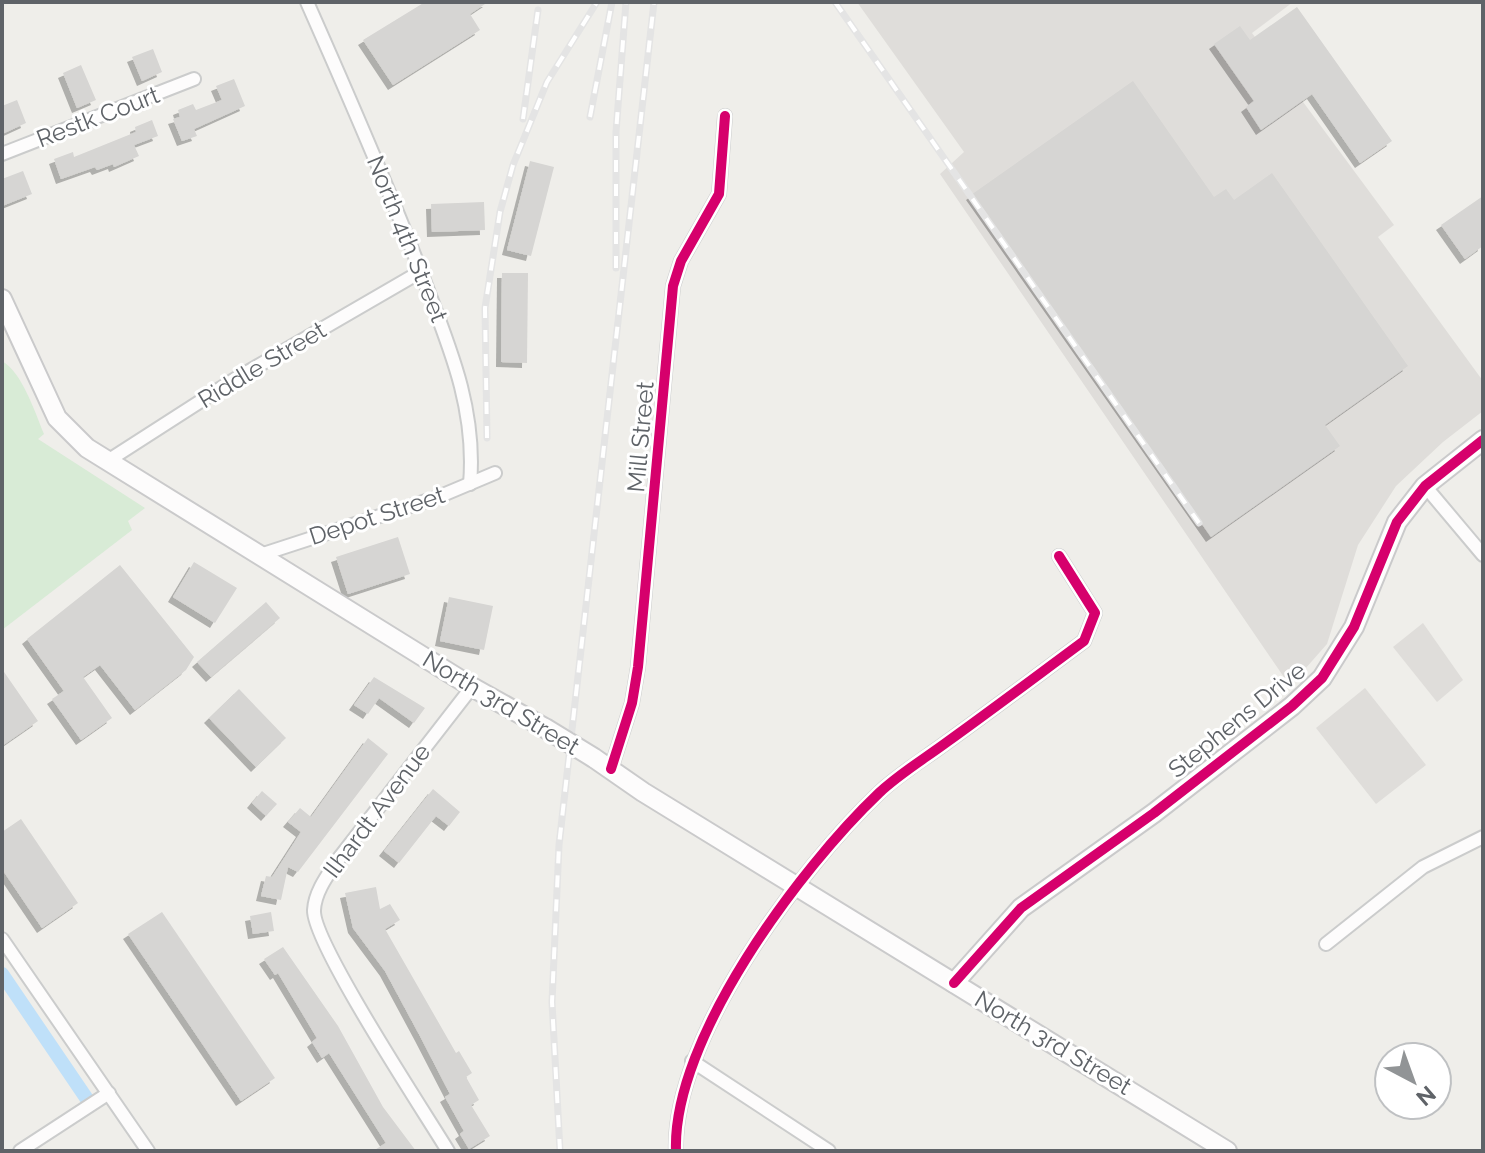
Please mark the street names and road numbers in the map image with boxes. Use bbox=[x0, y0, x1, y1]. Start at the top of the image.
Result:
street label: Restk Court bbox=[32, 80, 163, 153]
street label: North 4th Street bbox=[361, 151, 454, 326]
street label: Riddle Street bbox=[193, 315, 331, 414]
street label: Mill Street bbox=[621, 380, 660, 494]
street label: Depot Street bbox=[305, 480, 448, 551]
street label: North 3rd Street bbox=[418, 644, 585, 761]
street label: Stephens Drive bbox=[1162, 655, 1311, 784]
street label: Ilhardt Avenue bbox=[317, 738, 436, 883]
street label: North 3rd Street bbox=[970, 984, 1137, 1101]

